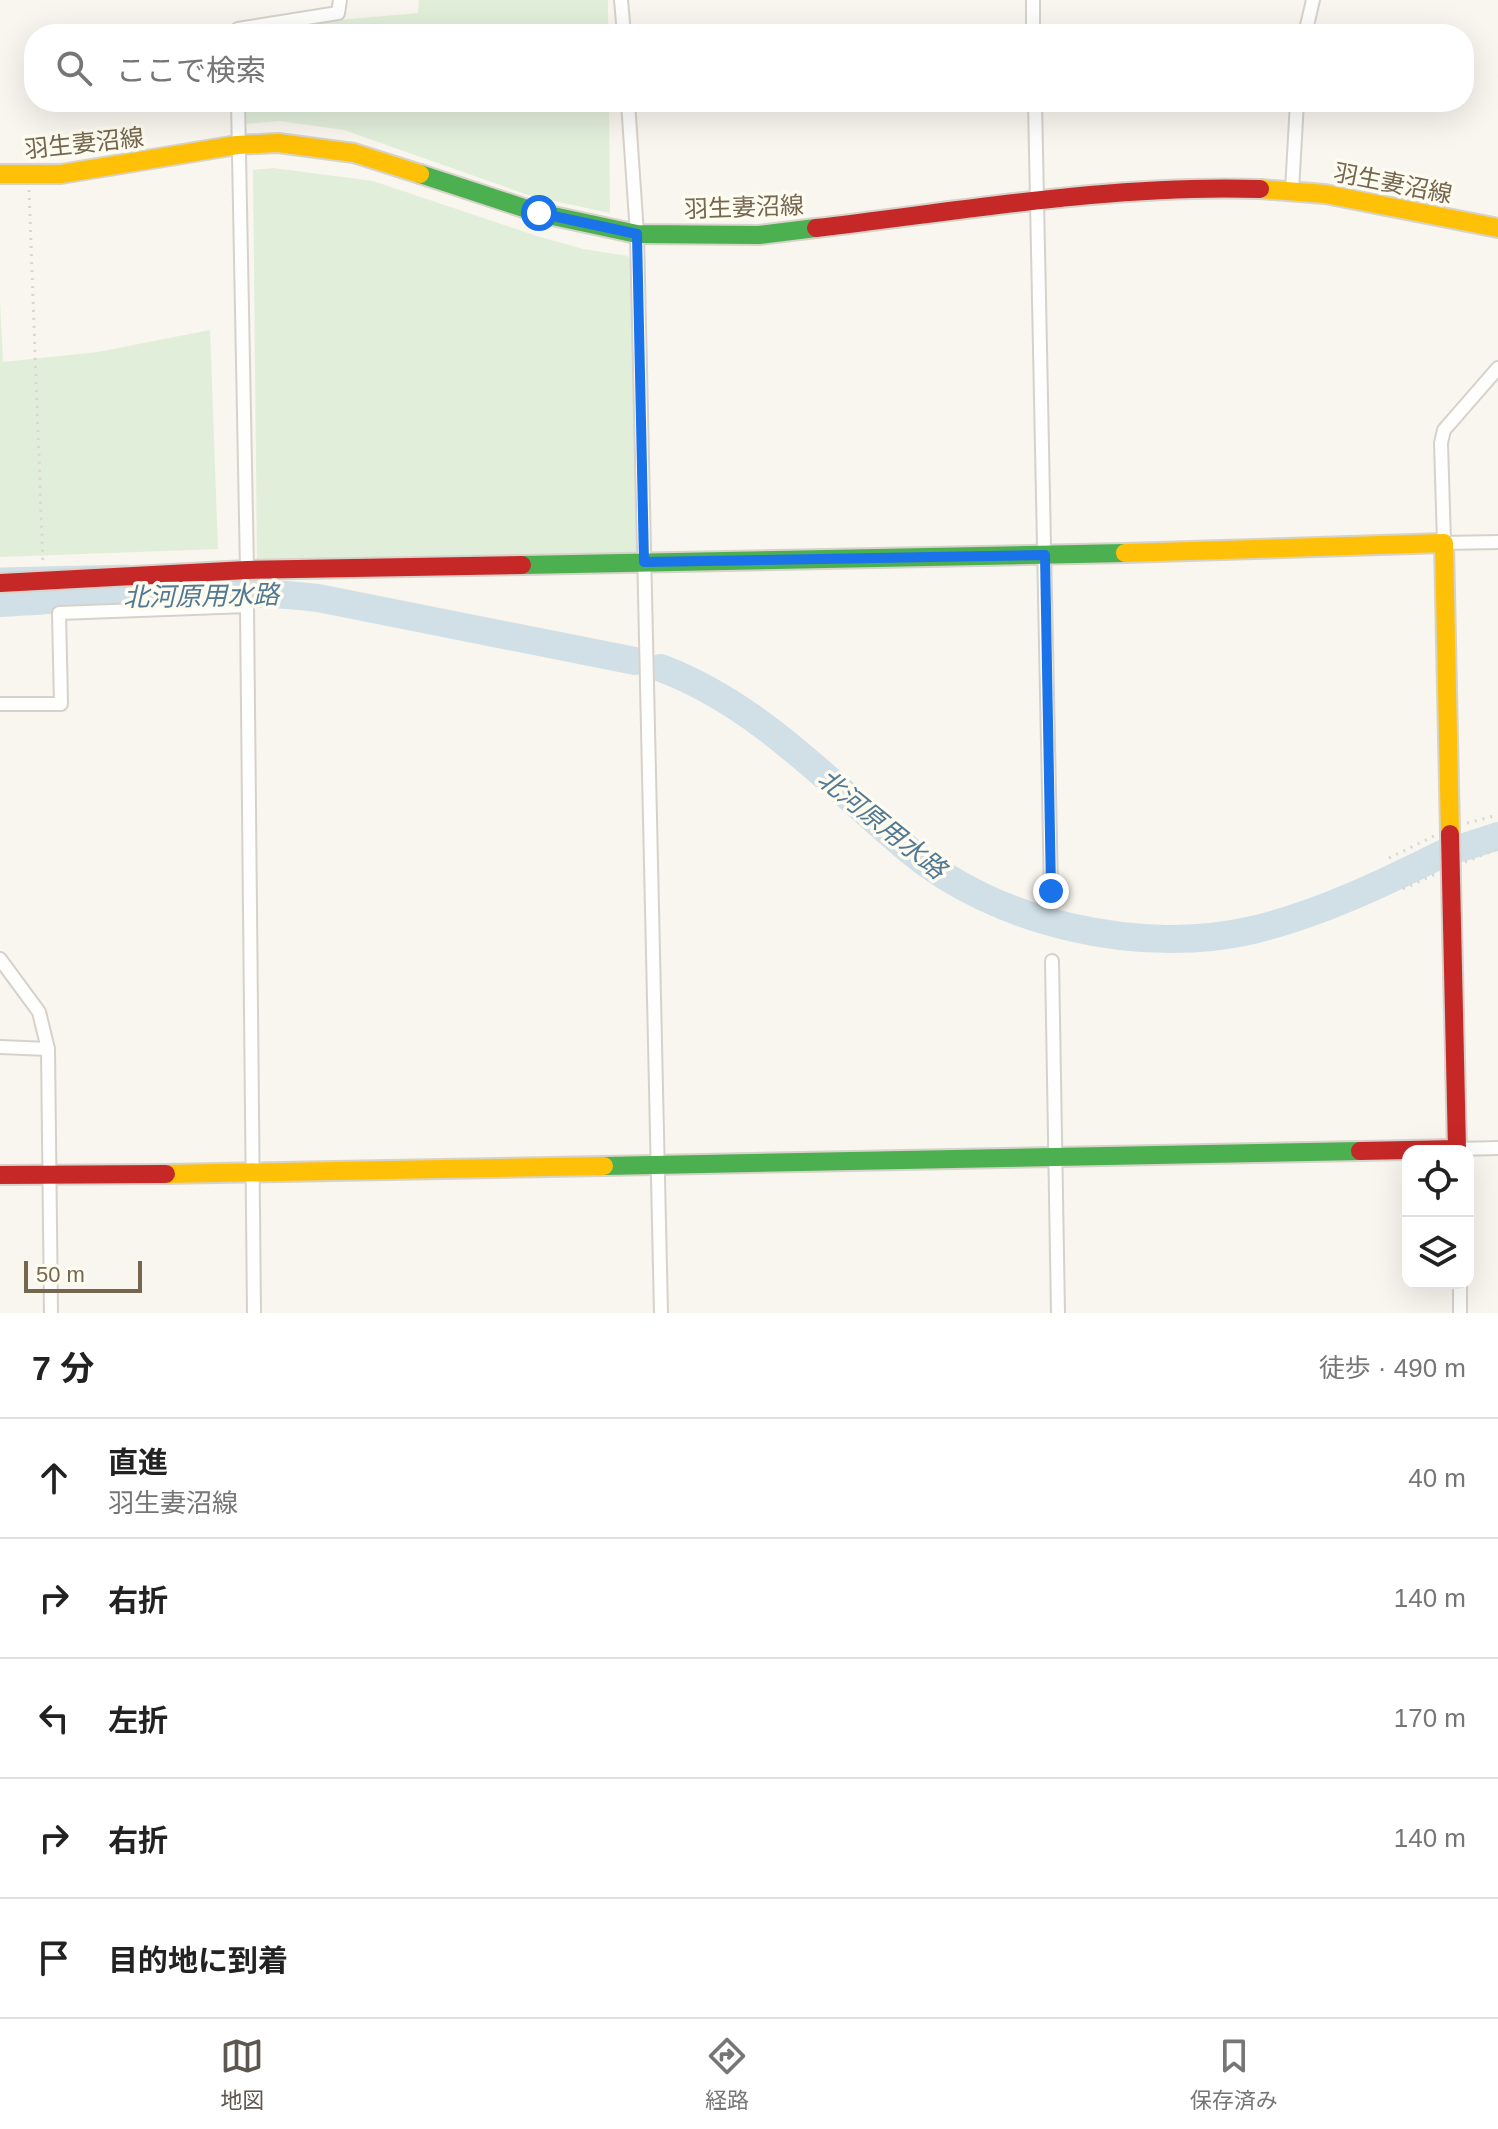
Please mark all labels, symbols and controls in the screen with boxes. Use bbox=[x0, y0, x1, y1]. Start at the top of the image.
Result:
search box bbox=[24, 24, 1474, 112]
icon: search bbox=[52, 46, 96, 90]
text: ここで検索 bbox=[116, 54, 266, 87]
street label: 羽生妻沼線 bbox=[23, 123, 145, 163]
street label: 羽生妻沼線 bbox=[1332, 158, 1454, 208]
street label: 羽生妻沼線 bbox=[684, 191, 804, 223]
route start bbox=[521, 195, 557, 231]
water label: 北河原用水路 bbox=[123, 580, 281, 612]
water label: 北河原用水路 bbox=[812, 763, 954, 886]
route end bbox=[1033, 873, 1069, 909]
map controls bbox=[1402, 1145, 1474, 1289]
button: locate bbox=[1402, 1145, 1474, 1217]
button: layers bbox=[1402, 1217, 1474, 1289]
scale bar bbox=[24, 1257, 142, 1293]
text: 50 m bbox=[36, 1262, 85, 1287]
text: 7 分 bbox=[32, 1349, 94, 1387]
text: 徒歩 · 490 m bbox=[1319, 1353, 1466, 1383]
text: 直進 bbox=[108, 1446, 168, 1479]
icon: ahead bbox=[32, 1456, 76, 1500]
text: 40 m bbox=[1408, 1463, 1466, 1493]
text: 羽生妻沼線 bbox=[108, 1488, 238, 1518]
icon: right bbox=[32, 1576, 76, 1620]
text: 140 m bbox=[1394, 1583, 1466, 1613]
text: 右折 bbox=[108, 1584, 168, 1617]
icon: left bbox=[32, 1696, 76, 1740]
text: 170 m bbox=[1394, 1703, 1466, 1733]
text: 左折 bbox=[108, 1704, 168, 1737]
icon: right bbox=[32, 1816, 76, 1860]
text: 140 m bbox=[1394, 1823, 1466, 1853]
text: 右折 bbox=[108, 1824, 168, 1857]
icon: arrive bbox=[32, 1936, 76, 1980]
text: 目的地に到着 bbox=[108, 1944, 288, 1977]
tab: 地図 bbox=[220, 2034, 264, 2114]
tab: 経路 bbox=[705, 2034, 749, 2114]
tab: 保存済み bbox=[1190, 2034, 1278, 2114]

